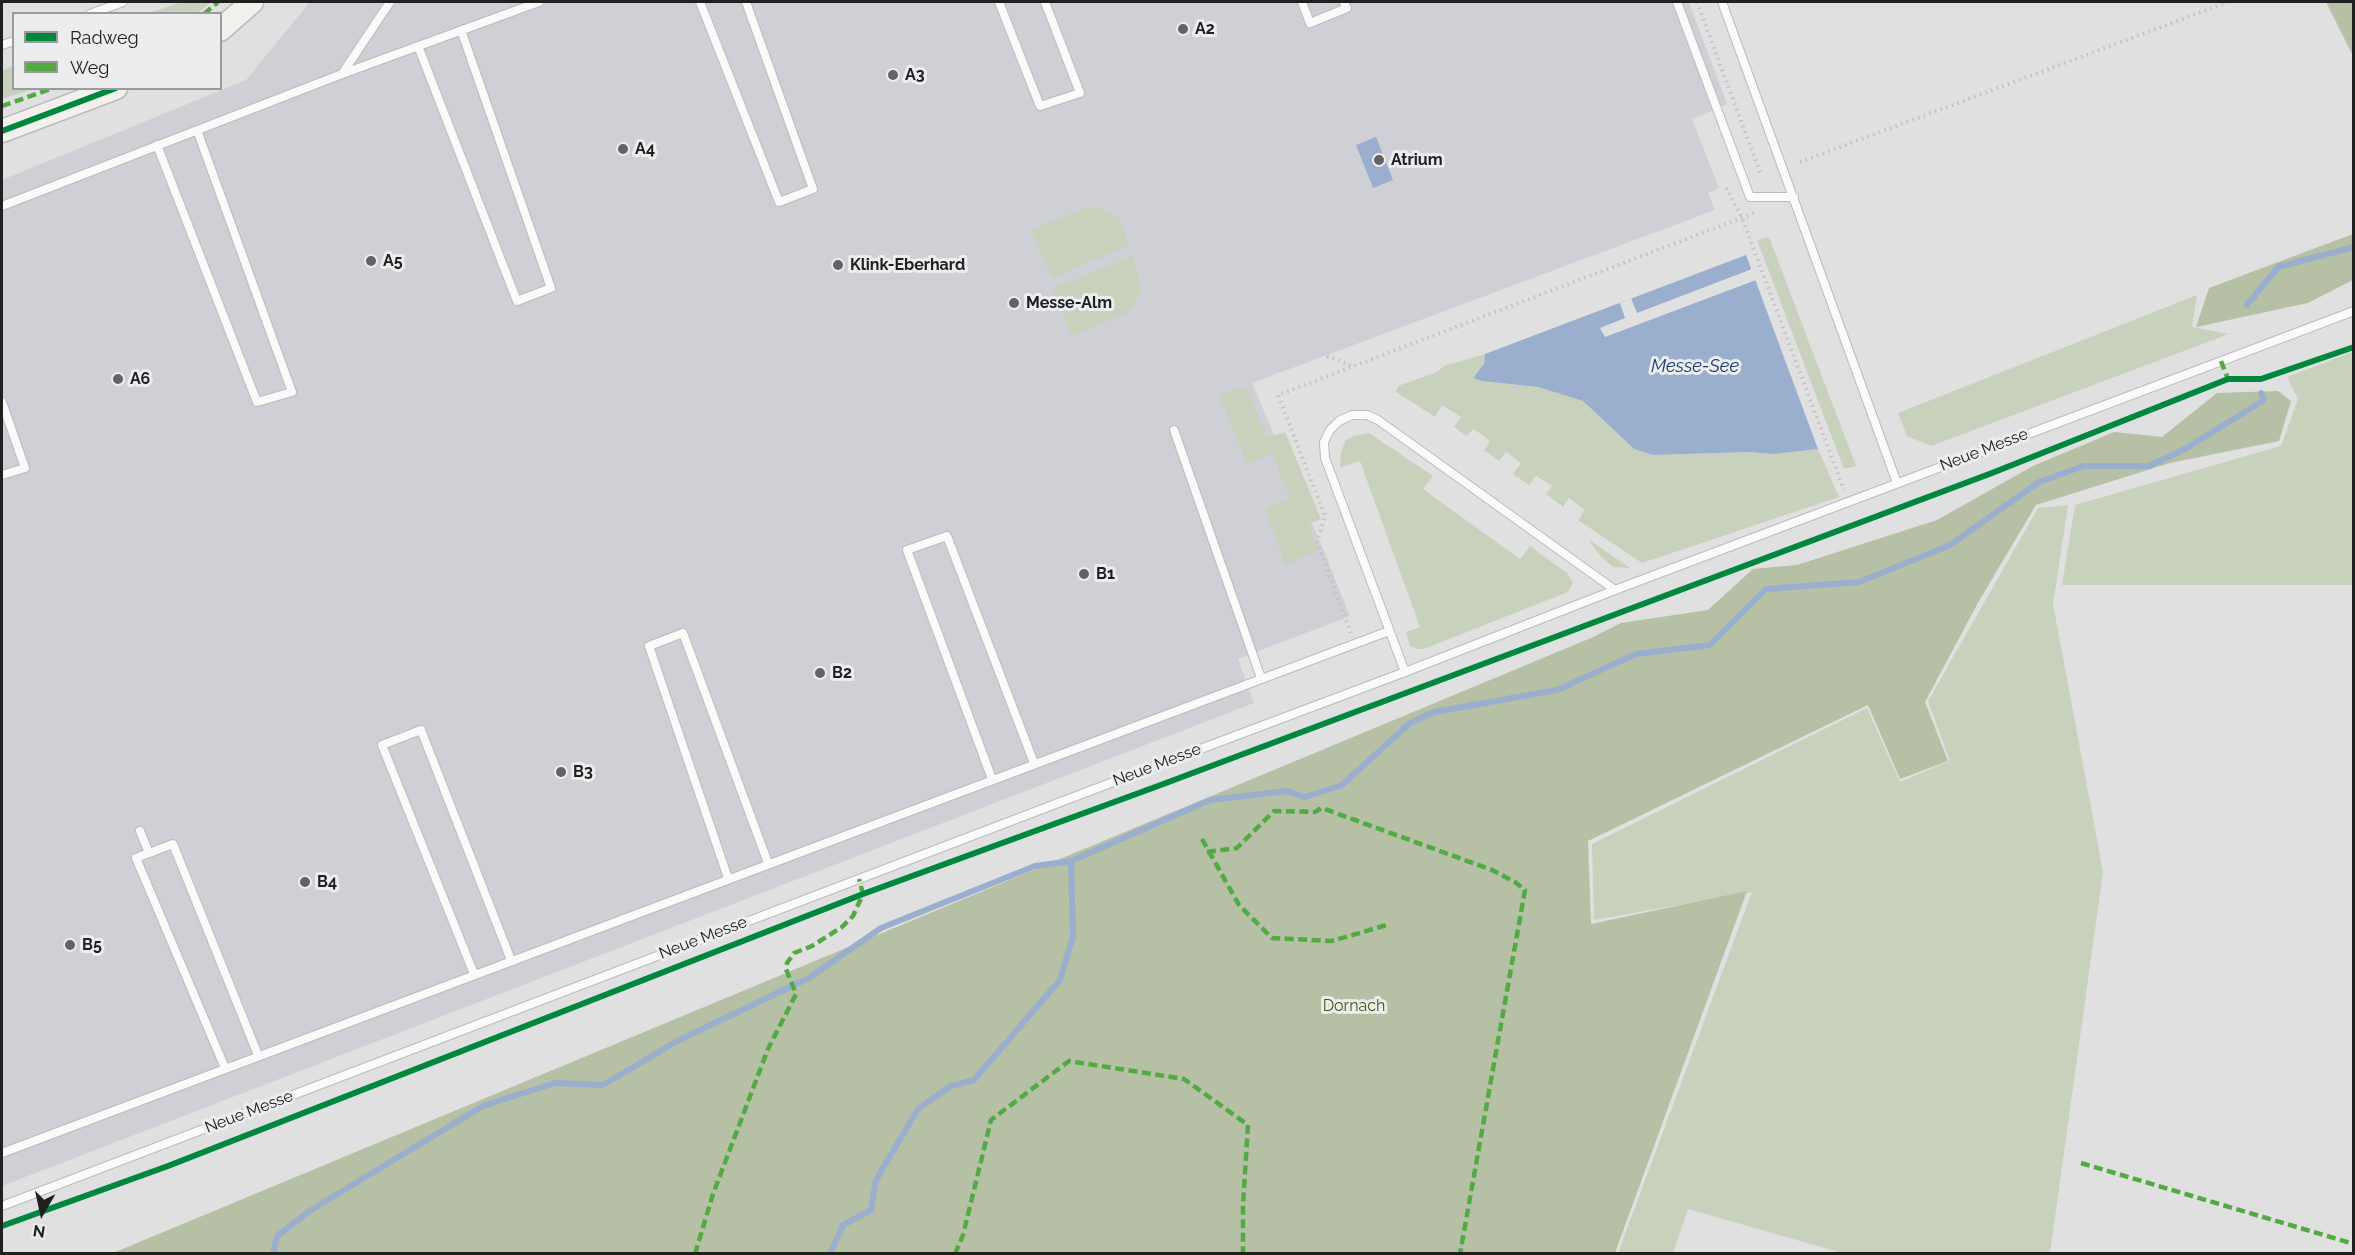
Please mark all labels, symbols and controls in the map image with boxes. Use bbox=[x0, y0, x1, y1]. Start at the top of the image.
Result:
legend bbox=[12, 12, 222, 90]
place label: A2 bbox=[1195, 19, 1215, 39]
marker: A2 bbox=[1176, 22, 1190, 36]
text: Radweg bbox=[70, 27, 139, 48]
text: Weg bbox=[70, 57, 109, 78]
place label: A3 bbox=[905, 65, 925, 85]
marker: A3 bbox=[886, 68, 900, 82]
place label: A4 bbox=[635, 139, 655, 159]
marker: A4 bbox=[616, 142, 630, 156]
place label: Atrium bbox=[1391, 150, 1443, 170]
marker: Atrium bbox=[1372, 153, 1386, 167]
place label: A5 bbox=[383, 251, 403, 271]
marker: A5 bbox=[364, 254, 378, 268]
place label: Klink-Eberhard bbox=[850, 255, 965, 275]
marker: Klink-Eberhard bbox=[831, 258, 845, 272]
place label: Messe-Alm bbox=[1026, 293, 1112, 313]
marker: Messe-Alm bbox=[1007, 296, 1021, 310]
water label: Messe-See bbox=[1651, 356, 1739, 378]
place label: A6 bbox=[130, 369, 150, 389]
marker: A6 bbox=[111, 372, 125, 386]
street label: Neue Messe bbox=[1937, 424, 2031, 476]
place label: B1 bbox=[1096, 564, 1115, 584]
marker: B1 bbox=[1077, 567, 1091, 581]
place label: B2 bbox=[832, 663, 852, 683]
marker: B2 bbox=[813, 666, 827, 680]
street label: Neue Messe bbox=[1110, 739, 1204, 791]
place label: B3 bbox=[573, 762, 593, 782]
marker: B3 bbox=[554, 765, 568, 779]
place label: B4 bbox=[317, 872, 337, 892]
marker: B4 bbox=[298, 875, 312, 889]
street label: Neue Messe bbox=[656, 912, 750, 964]
place label: B5 bbox=[82, 935, 102, 955]
marker: B5 bbox=[63, 938, 77, 952]
park label: Dornach bbox=[1323, 996, 1385, 1016]
street label: Neue Messe bbox=[202, 1086, 296, 1138]
north arrow bbox=[12, 1183, 72, 1243]
text: N bbox=[32, 1221, 47, 1242]

